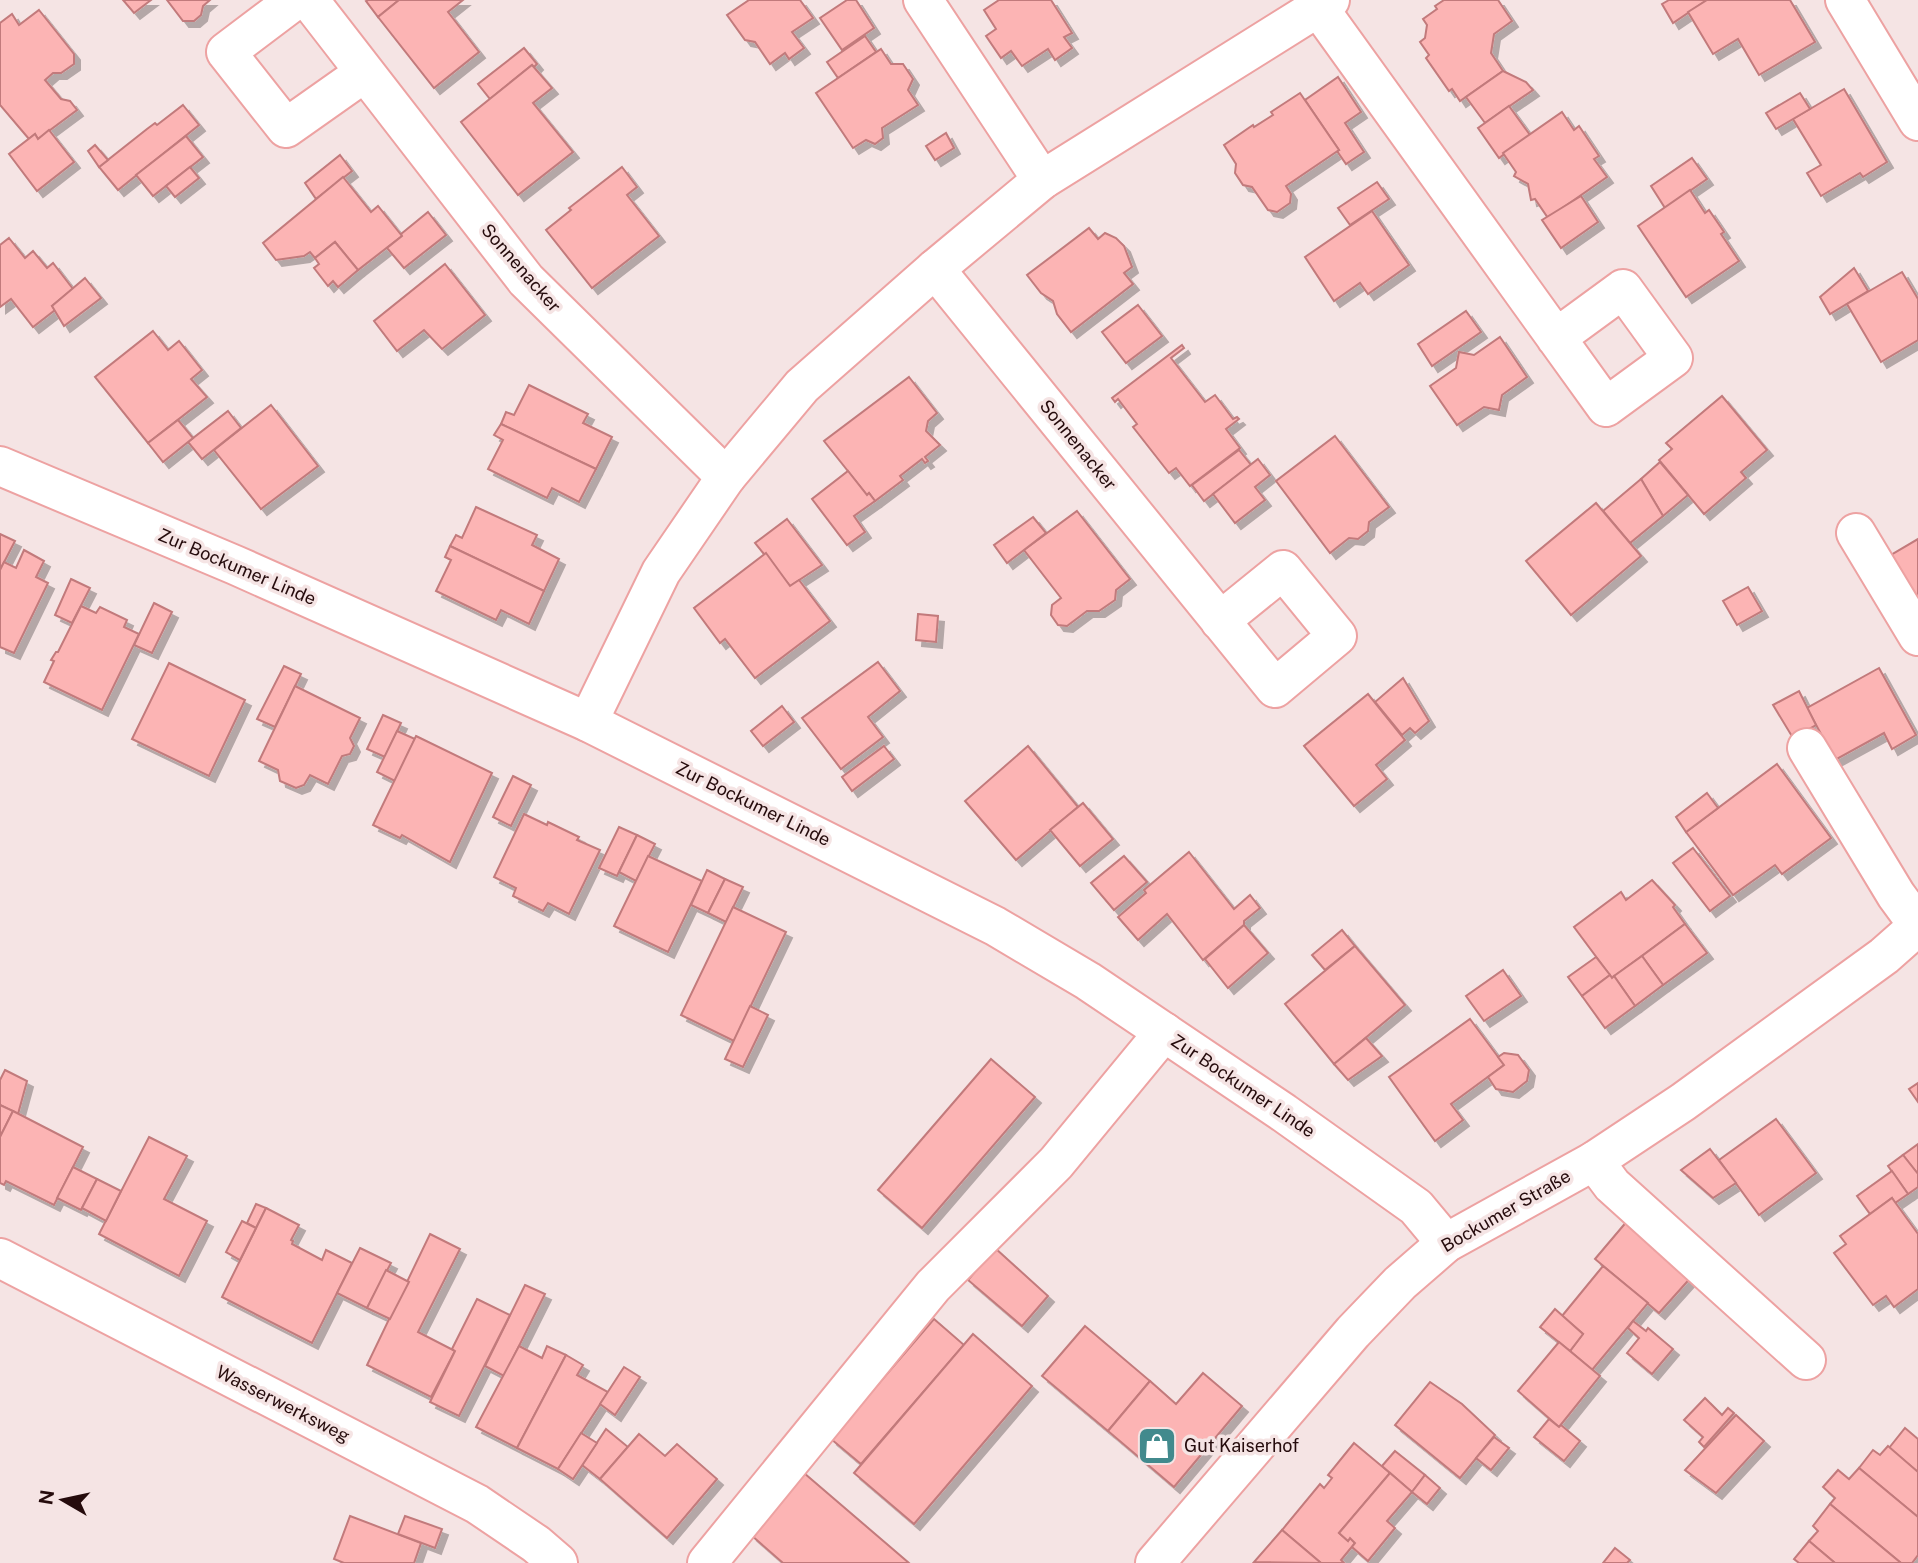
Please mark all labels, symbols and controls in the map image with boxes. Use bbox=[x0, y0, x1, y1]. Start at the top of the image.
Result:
street label: Sonnenacker bbox=[477, 219, 565, 316]
street label: Sonnenacker bbox=[1036, 395, 1121, 494]
street label: Zur Bockumer Linde bbox=[155, 524, 319, 609]
street label: Zur Bockumer Linde bbox=[673, 757, 834, 850]
street label: Zur Bockumer Linde bbox=[1167, 1030, 1319, 1142]
street label: Bockumer Straße bbox=[1437, 1165, 1574, 1256]
street label: Wasserwerksweg bbox=[213, 1361, 354, 1446]
shop icon: Gut Kaiserhof bbox=[1136, 1425, 1178, 1467]
place label: Gut Kaiserhof bbox=[1184, 1435, 1299, 1456]
north arrow bbox=[28, 1465, 98, 1535]
text: N bbox=[34, 1488, 58, 1506]

